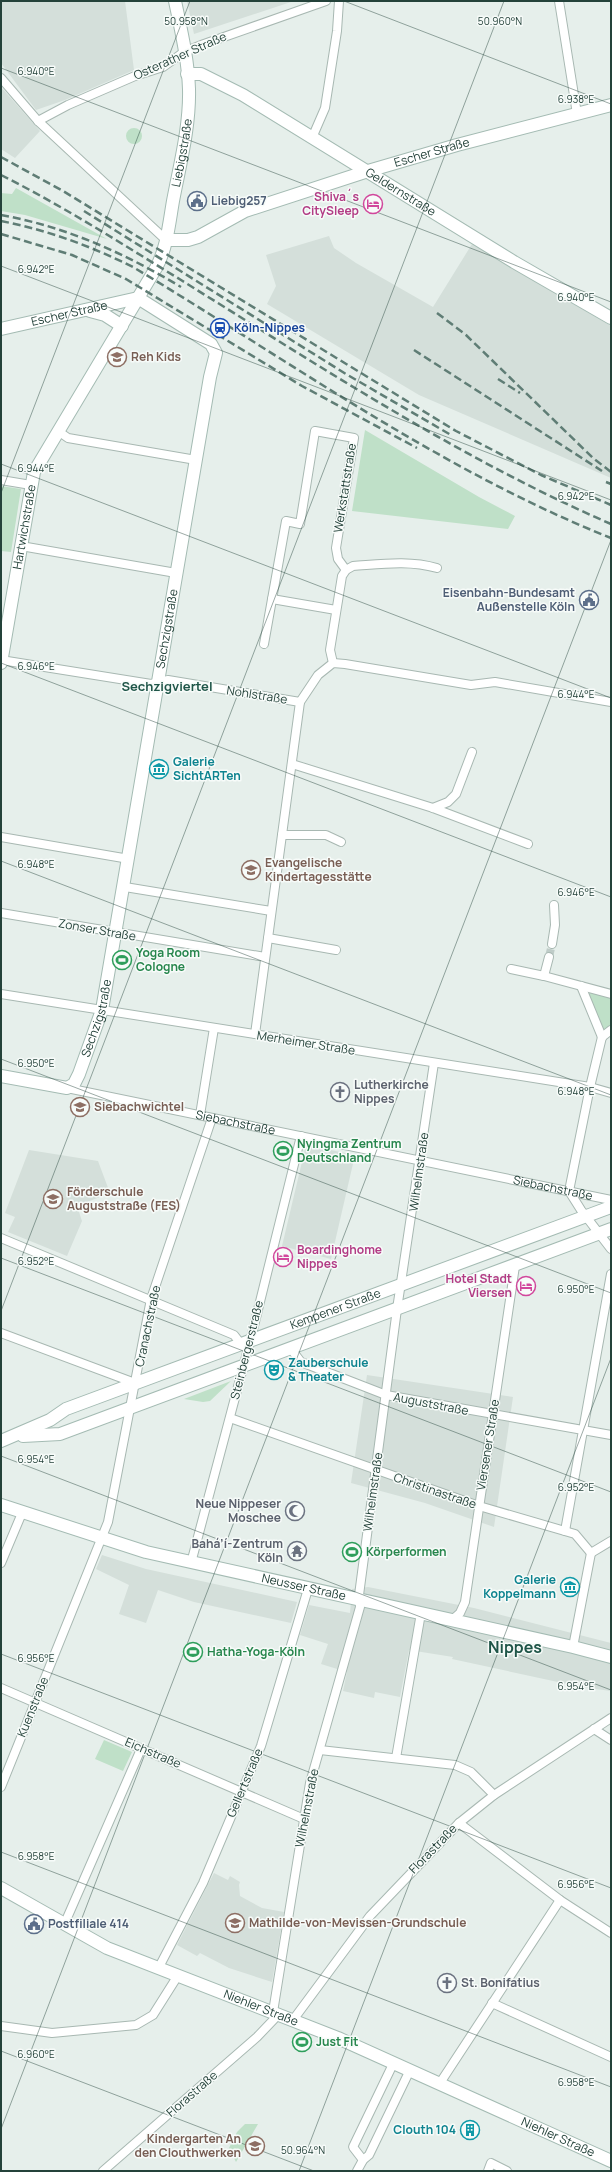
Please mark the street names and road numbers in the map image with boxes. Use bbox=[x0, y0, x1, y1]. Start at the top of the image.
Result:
street label: Osterather Straße bbox=[131, 27, 229, 84]
street label: Liebigstraße bbox=[167, 118, 196, 188]
street label: Escher Straße bbox=[392, 133, 471, 171]
street label: Geldernstraße bbox=[362, 163, 439, 220]
street label: Escher Straße bbox=[29, 296, 109, 330]
street label: Werkstattstraße bbox=[329, 442, 360, 534]
street label: Hartwichstraße bbox=[8, 483, 40, 571]
street label: Sechzigstraße bbox=[151, 588, 182, 670]
street label: Nohlstraße bbox=[225, 681, 289, 708]
street label: Zonser Straße bbox=[57, 914, 137, 945]
street label: Sechzigstraße bbox=[77, 978, 115, 1059]
street label: Merheimer Straße bbox=[256, 1026, 356, 1059]
street label: Siebachstraße bbox=[194, 1106, 277, 1139]
street label: Wilhelmstraße bbox=[405, 1131, 432, 1213]
street label: Siebachstraße bbox=[512, 1171, 594, 1204]
street label: Cranachstraße bbox=[131, 1284, 164, 1368]
street label: Kempener Straße bbox=[287, 1284, 383, 1333]
street label: Steinbergerstraße bbox=[226, 1299, 267, 1401]
street label: Auguststraße bbox=[392, 1388, 470, 1419]
street label: Viersener Straße bbox=[472, 1398, 503, 1492]
street label: Wilhelmstraße bbox=[359, 1451, 386, 1533]
street label: Christinastraße bbox=[391, 1468, 479, 1513]
street label: Neusser Straße bbox=[260, 1569, 348, 1604]
street label: Kuenstraße bbox=[13, 1674, 52, 1740]
street label: Eichstraße bbox=[123, 1733, 184, 1772]
street label: Gellertstraße bbox=[222, 1746, 267, 1820]
street label: Wilhelmstraße bbox=[291, 1767, 322, 1849]
street label: Florastraße bbox=[405, 1820, 461, 1877]
street label: Niehler Straße bbox=[221, 1985, 301, 2030]
street label: Florastraße bbox=[162, 2067, 221, 2121]
street label: Niehler Straße bbox=[519, 2113, 598, 2161]

